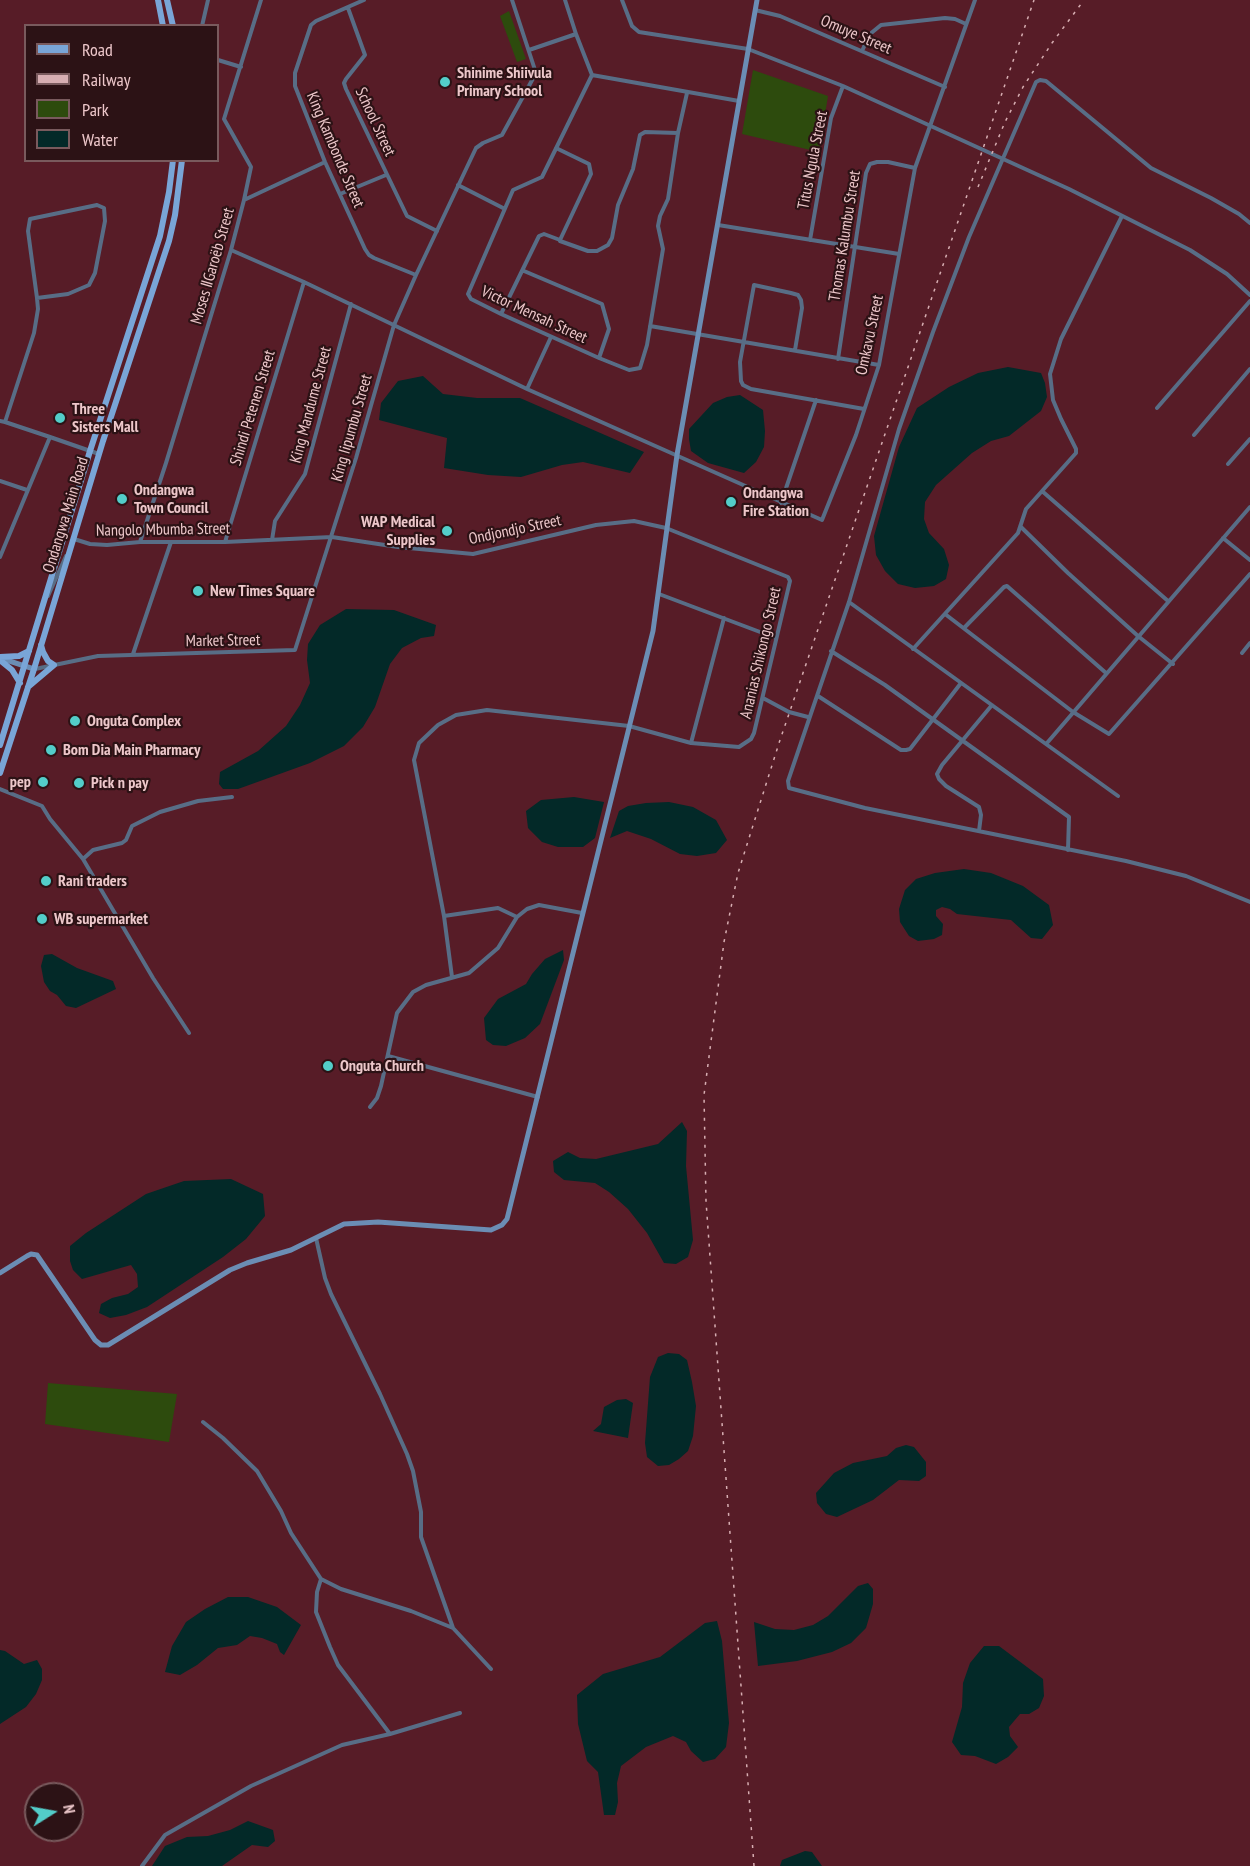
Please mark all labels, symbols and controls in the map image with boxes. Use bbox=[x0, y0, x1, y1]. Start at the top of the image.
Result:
street label: Omuye Street bbox=[818, 11, 894, 59]
legend bbox=[24, 24, 219, 162]
text: Road bbox=[82, 38, 113, 61]
place label: Shinime Shiivula Primary School bbox=[457, 63, 552, 101]
text: Railway bbox=[82, 68, 131, 91]
marker: Shinime Shiivula Primary School bbox=[438, 75, 452, 89]
street label: School Street bbox=[351, 85, 399, 159]
street label: King Kambonde Street bbox=[302, 89, 368, 211]
text: Park bbox=[82, 98, 109, 121]
street label: Titus Ngula Street bbox=[794, 109, 832, 211]
text: Water bbox=[82, 128, 118, 151]
street label: Thomas Kalumbu Street bbox=[825, 169, 865, 303]
street label: Moses ǁGaroëb Street bbox=[187, 206, 239, 326]
street label: Victor Mensah Street bbox=[478, 282, 590, 348]
street label: Omkavu Street bbox=[852, 293, 888, 377]
street label: King Mandume Street bbox=[286, 345, 336, 465]
street label: Shindi Petenen Street bbox=[226, 348, 280, 468]
street label: King Iipumbu Street bbox=[328, 372, 376, 484]
place label: Three Sisters Mall bbox=[72, 399, 138, 437]
marker: Three Sisters Mall bbox=[53, 411, 67, 425]
street label: Ondangwa Main Road bbox=[39, 455, 93, 575]
place label: Ondangwa Town Council bbox=[134, 480, 208, 518]
place label: Ondangwa Fire Station bbox=[743, 483, 809, 521]
marker: Ondangwa Town Council bbox=[115, 492, 129, 506]
marker: Ondangwa Fire Station bbox=[724, 495, 738, 509]
street label: Ondjondjo Street bbox=[467, 511, 563, 549]
place label: WAP Medical Supplies bbox=[361, 512, 435, 550]
street label: Nangolo Mbumba Street bbox=[96, 519, 230, 541]
marker: WAP Medical Supplies bbox=[440, 524, 454, 538]
place label: New Times Square bbox=[210, 581, 315, 601]
marker: New Times Square bbox=[191, 584, 205, 598]
street label: Ananias Shikongo Street bbox=[737, 585, 785, 721]
street label: Market Street bbox=[186, 631, 260, 651]
place label: Onguta Complex bbox=[87, 711, 181, 731]
marker: Onguta Complex bbox=[68, 714, 82, 728]
place label: Bom Dia Main Pharmacy bbox=[63, 740, 200, 760]
marker: Bom Dia Main Pharmacy bbox=[44, 743, 58, 757]
place label: pep bbox=[10, 772, 31, 792]
place label: Pick n pay bbox=[91, 773, 148, 793]
marker: pep bbox=[36, 775, 50, 789]
marker: Pick n pay bbox=[72, 776, 86, 790]
place label: Rani traders bbox=[58, 871, 127, 891]
marker: Rani traders bbox=[39, 874, 53, 888]
place label: WB supermarket bbox=[54, 909, 148, 929]
marker: WB supermarket bbox=[35, 912, 49, 926]
place label: Onguta Church bbox=[340, 1056, 424, 1076]
marker: Onguta Church bbox=[321, 1059, 335, 1073]
north arrow bbox=[24, 1782, 84, 1842]
text: N bbox=[59, 1803, 80, 1815]

